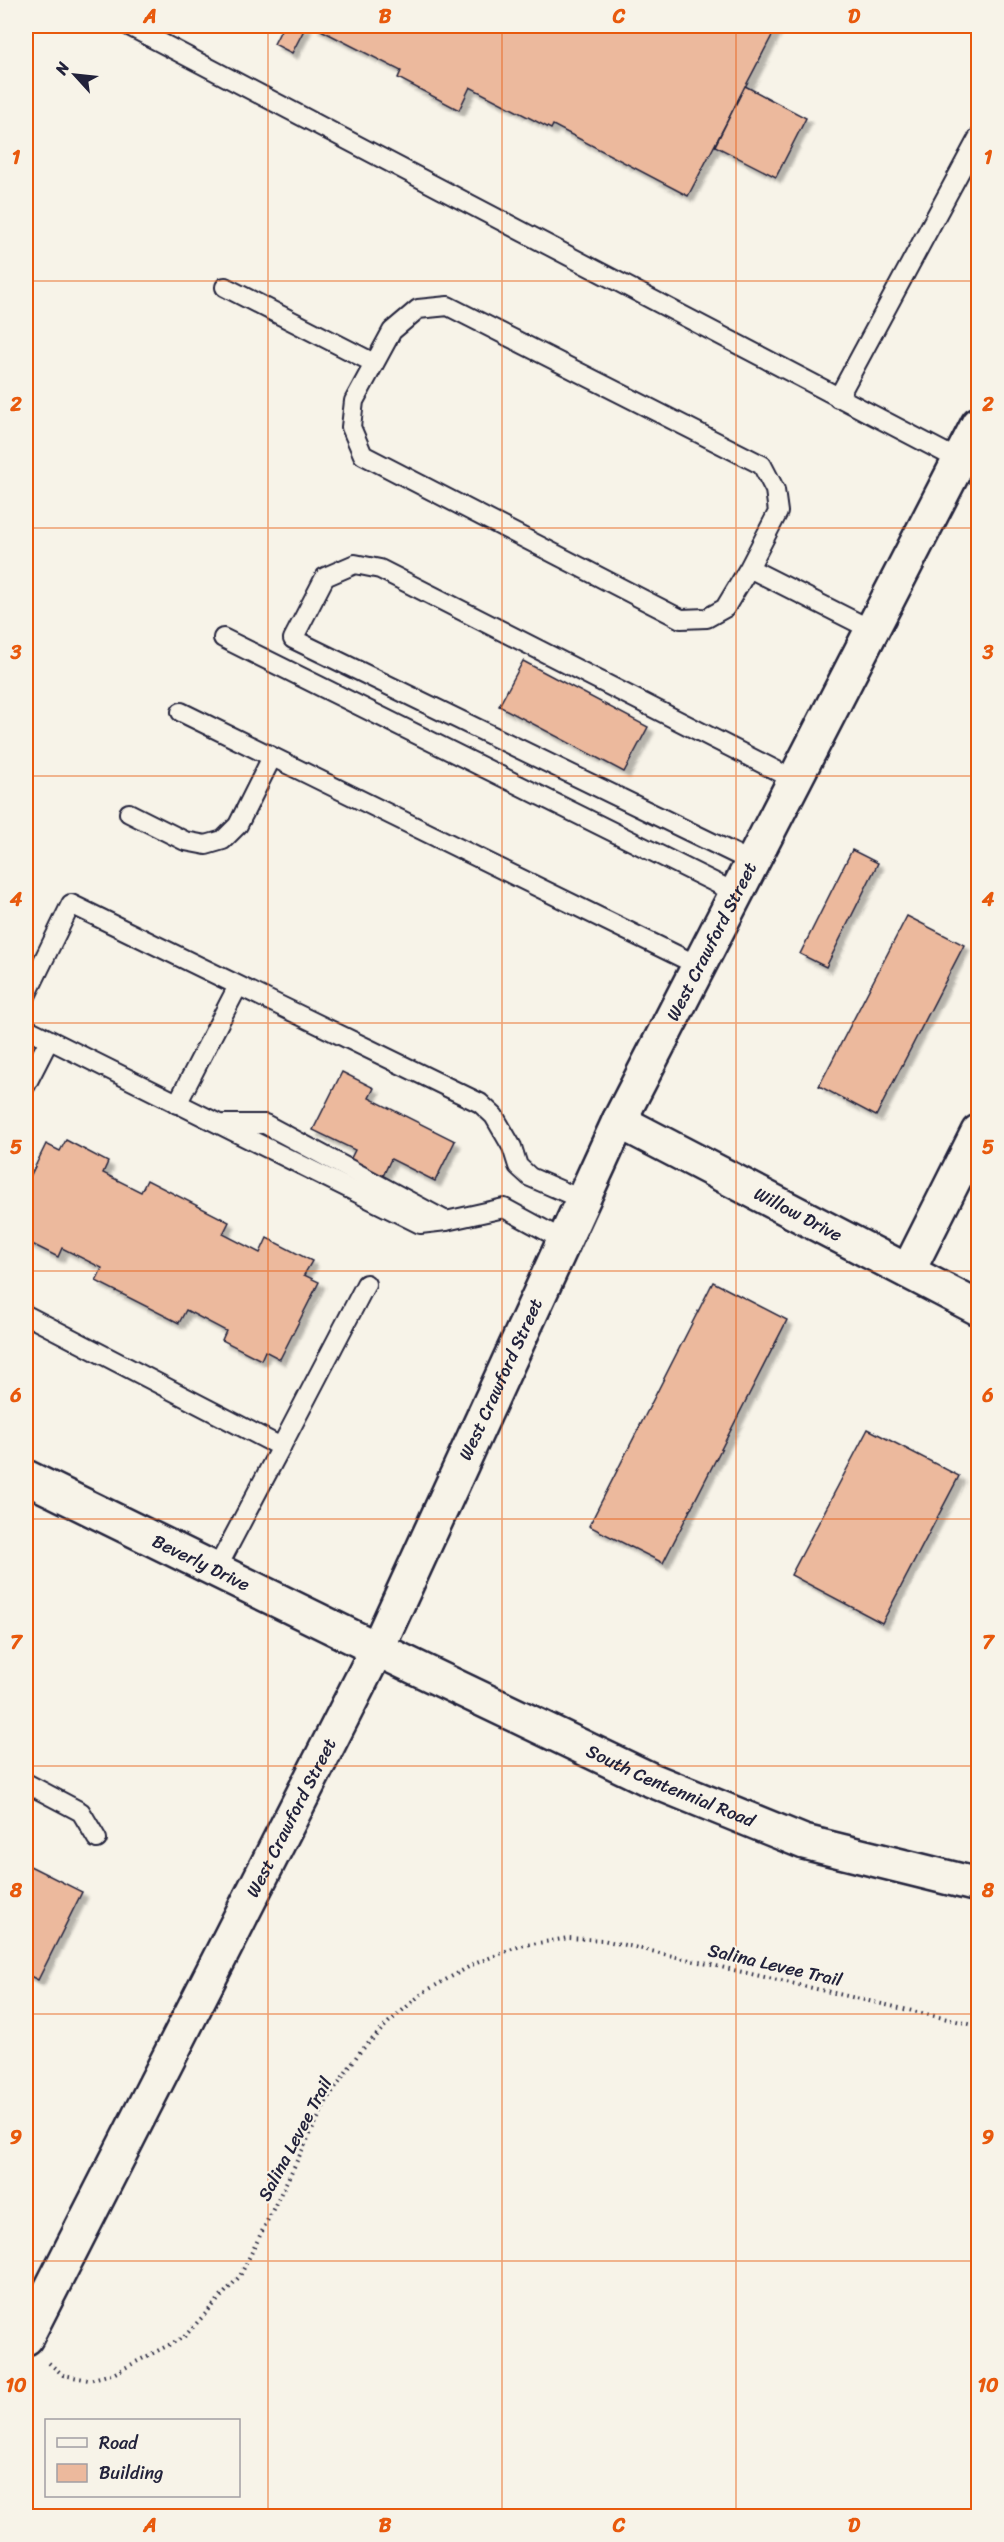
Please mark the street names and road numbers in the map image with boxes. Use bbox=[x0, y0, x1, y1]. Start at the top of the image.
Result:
street label: West Crawford Street bbox=[657, 856, 766, 1027]
street label: Willow Drive bbox=[748, 1178, 848, 1251]
street label: West Crawford Street bbox=[450, 1293, 552, 1466]
street label: Beverly Drive bbox=[147, 1525, 256, 1600]
street label: West Crawford Street bbox=[237, 1732, 345, 1903]
street label: South Centennial Road bbox=[581, 1735, 761, 1837]
street label: Salina Levee Trail bbox=[705, 1934, 846, 1996]
street label: Salina Levee Trail bbox=[249, 2070, 342, 2207]

